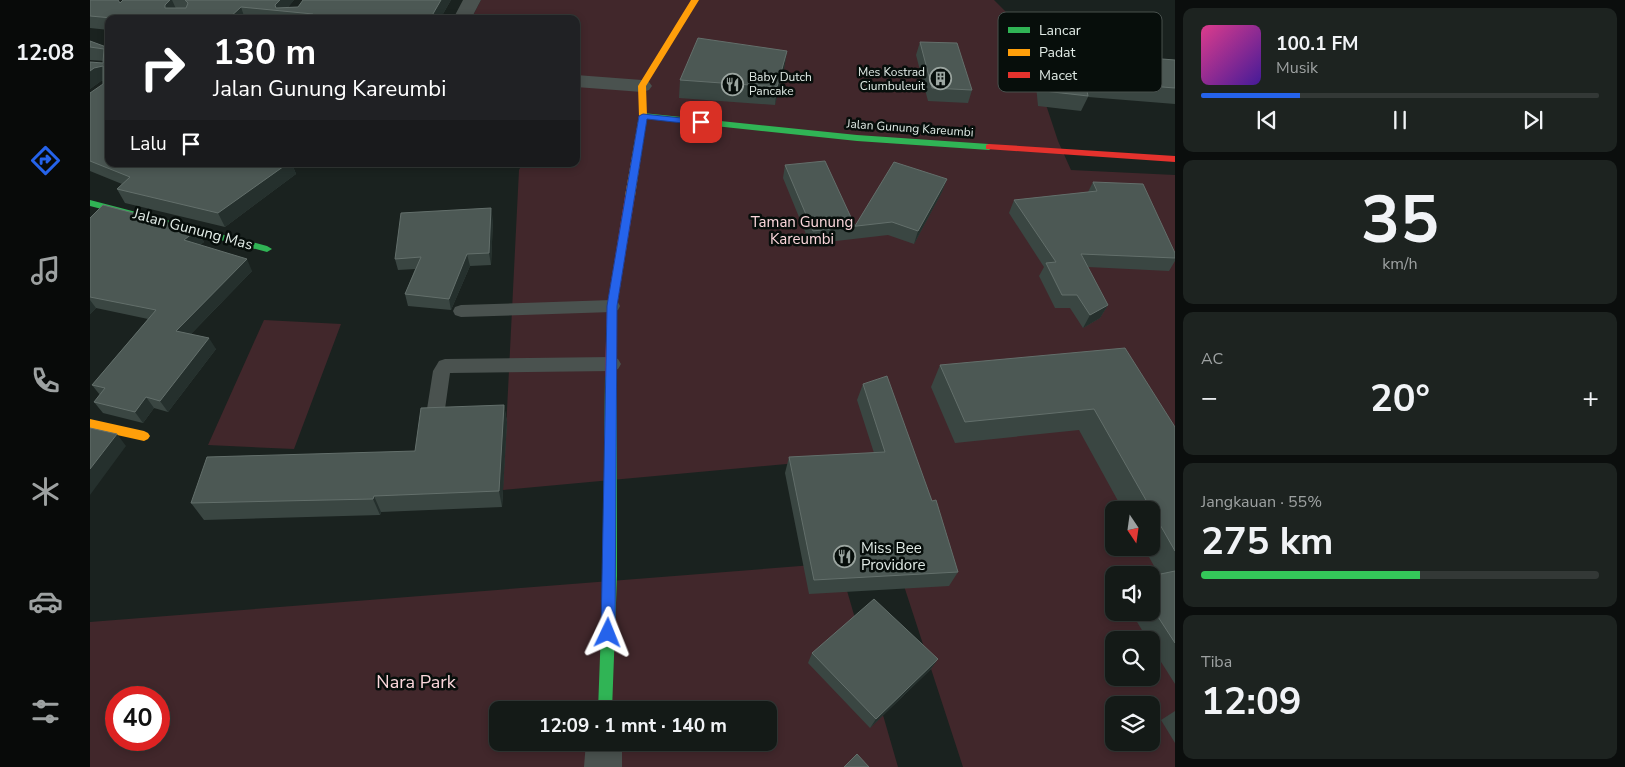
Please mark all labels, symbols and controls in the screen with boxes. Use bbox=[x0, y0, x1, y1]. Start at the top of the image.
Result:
legend bbox=[998, 12, 1162, 92]
text: Lancar bbox=[1039, 21, 1081, 40]
text: 130 m bbox=[213, 29, 316, 76]
text: 100.1 FM bbox=[1276, 31, 1359, 57]
icon: right bbox=[130, 35, 195, 100]
text: 12:08 bbox=[16, 38, 74, 68]
text: Padat bbox=[1039, 43, 1076, 62]
text: Musik bbox=[1276, 57, 1318, 79]
place label: Mes Kostrad Ciumbuleuit bbox=[858, 64, 926, 94]
text: Macet bbox=[1039, 66, 1077, 85]
building icon: Mes Kostrad Ciumbuleuit bbox=[929, 67, 953, 91]
place label: Baby Dutch Pancake bbox=[749, 69, 812, 99]
restaurant icon: Baby Dutch Pancake bbox=[721, 72, 745, 96]
text: Jalan Gunung Kareumbi bbox=[213, 74, 446, 104]
pin bbox=[680, 101, 722, 143]
icon: previous bbox=[1253, 106, 1281, 134]
icon: pause bbox=[1386, 106, 1414, 134]
icon: next bbox=[1519, 106, 1547, 134]
icon: arrive bbox=[687, 108, 715, 136]
street label: Jalan Gunung Kareumbi bbox=[845, 116, 974, 140]
icon: arrive bbox=[177, 130, 205, 158]
text: Lalu bbox=[130, 131, 167, 157]
icon: directions bbox=[28, 143, 63, 178]
text: 35 bbox=[1361, 176, 1439, 265]
street label: Jalan Gunung Mas bbox=[130, 203, 255, 255]
park label: Taman Gunung Kareumbi bbox=[751, 212, 853, 249]
icon: music bbox=[28, 253, 63, 288]
text: km/h bbox=[1382, 253, 1418, 275]
text: AC bbox=[1201, 348, 1223, 370]
icon: phone bbox=[28, 363, 63, 398]
text: 20° bbox=[1370, 373, 1430, 424]
text: − bbox=[1201, 379, 1218, 417]
text: + bbox=[1582, 379, 1599, 417]
icon: climate bbox=[28, 474, 63, 509]
text: Jangkauan · 55% bbox=[1201, 491, 1322, 513]
north arrow bbox=[1105, 501, 1160, 556]
map controls bbox=[1105, 501, 1160, 751]
text: 275 km bbox=[1201, 516, 1333, 567]
place label: Miss Bee Providore bbox=[861, 538, 925, 575]
restaurant icon: Miss Bee Providore bbox=[833, 545, 857, 569]
button: sound bbox=[1105, 566, 1160, 621]
icon: car bbox=[28, 584, 63, 619]
position arrow bbox=[581, 606, 633, 658]
button: search bbox=[1105, 631, 1160, 686]
text: Tiba bbox=[1201, 651, 1232, 673]
park label: Nara Park bbox=[376, 670, 457, 694]
text: 12:09 bbox=[1201, 676, 1302, 727]
speed limit sign: 40 bbox=[105, 686, 170, 751]
icon: filters bbox=[28, 694, 63, 729]
button: layers bbox=[1105, 696, 1160, 751]
text: 12:09 · 1 mnt · 140 m bbox=[539, 713, 727, 739]

